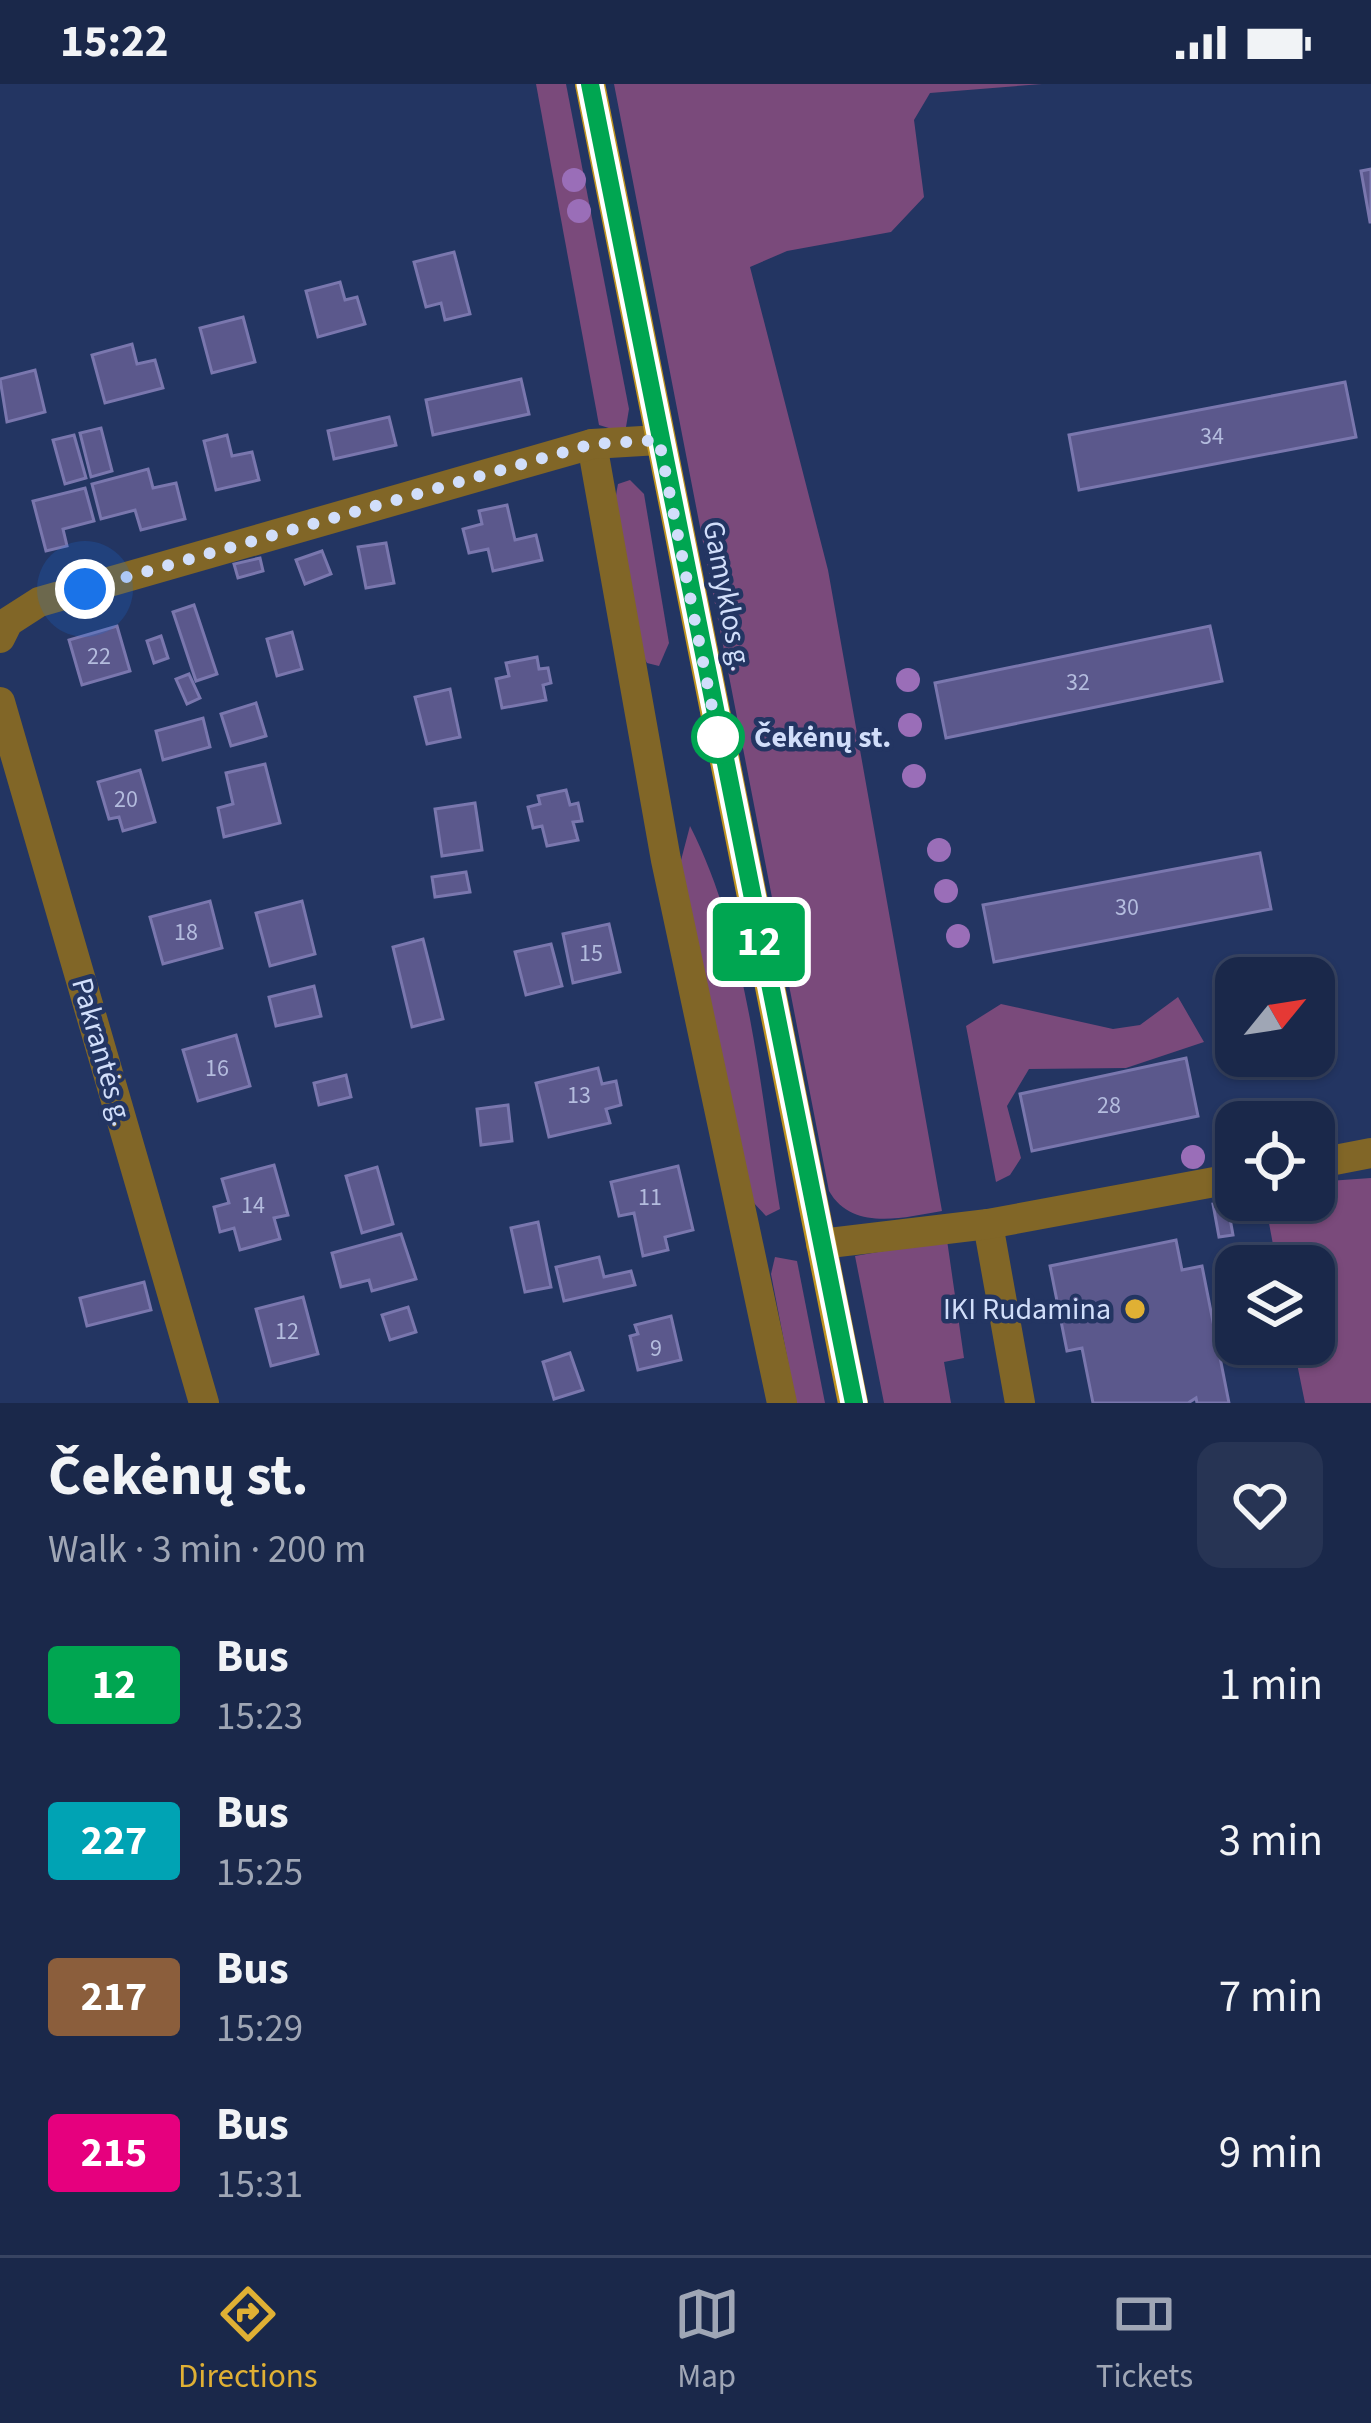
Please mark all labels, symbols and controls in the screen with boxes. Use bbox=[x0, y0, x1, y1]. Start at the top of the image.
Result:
text: 15:22 bbox=[60, 10, 169, 74]
house number: 34 bbox=[1200, 419, 1224, 454]
street label: Gamyklos g. bbox=[691, 517, 763, 675]
your location bbox=[55, 559, 115, 619]
house number: 22 bbox=[87, 639, 111, 674]
house number: 32 bbox=[1066, 665, 1090, 700]
marker: Čekėnų st. bbox=[693, 712, 743, 762]
place label: Čekėnų st. bbox=[754, 716, 891, 759]
house number: 20 bbox=[114, 782, 138, 817]
house number: 30 bbox=[1115, 890, 1139, 925]
line badge: 12 bbox=[705, 903, 813, 981]
text: 12 bbox=[737, 912, 781, 972]
house number: 18 bbox=[174, 915, 198, 950]
house number: 15 bbox=[579, 936, 603, 971]
north arrow bbox=[1215, 957, 1335, 1077]
map controls bbox=[1215, 957, 1335, 1365]
street label: Pakrantės g. bbox=[60, 973, 144, 1131]
house number: 16 bbox=[205, 1051, 229, 1086]
house number: 13 bbox=[567, 1078, 591, 1113]
house number: 28 bbox=[1097, 1088, 1121, 1123]
button: locate bbox=[1215, 1101, 1335, 1221]
house number: 11 bbox=[638, 1180, 662, 1215]
house number: 14 bbox=[241, 1188, 265, 1223]
button: layers bbox=[1215, 1245, 1335, 1365]
place label: IKI Rudamina bbox=[943, 1288, 1111, 1331]
marker: IKI Rudamina bbox=[1122, 1296, 1148, 1322]
house number: 12 bbox=[275, 1314, 299, 1349]
house number: 9 bbox=[650, 1331, 662, 1366]
text: Čekėnų st. bbox=[48, 1436, 309, 1517]
button: heart bbox=[1197, 1442, 1323, 1568]
text: Walk · 3 min · 200 m bbox=[48, 1522, 366, 1578]
text: Bus bbox=[216, 1625, 289, 1689]
text: 1 min bbox=[1219, 1653, 1323, 1717]
text: 12 bbox=[92, 1655, 136, 1715]
text: 15:23 bbox=[216, 1689, 303, 1745]
text: Bus bbox=[216, 1781, 289, 1845]
text: 3 min bbox=[1219, 1809, 1323, 1873]
text: 227 bbox=[81, 1811, 147, 1871]
text: 15:25 bbox=[216, 1845, 303, 1901]
text: Bus bbox=[216, 1937, 289, 2001]
text: 7 min bbox=[1219, 1965, 1323, 2029]
text: 217 bbox=[81, 1967, 147, 2027]
text: 15:29 bbox=[216, 2001, 303, 2057]
text: Bus bbox=[216, 2093, 289, 2157]
text: 9 min bbox=[1219, 2121, 1323, 2185]
text: 215 bbox=[81, 2123, 147, 2183]
text: 15:31 bbox=[216, 2157, 303, 2213]
tab: Directions bbox=[178, 2281, 318, 2400]
tab: Map bbox=[674, 2281, 740, 2400]
tab: Tickets bbox=[1096, 2281, 1193, 2400]

